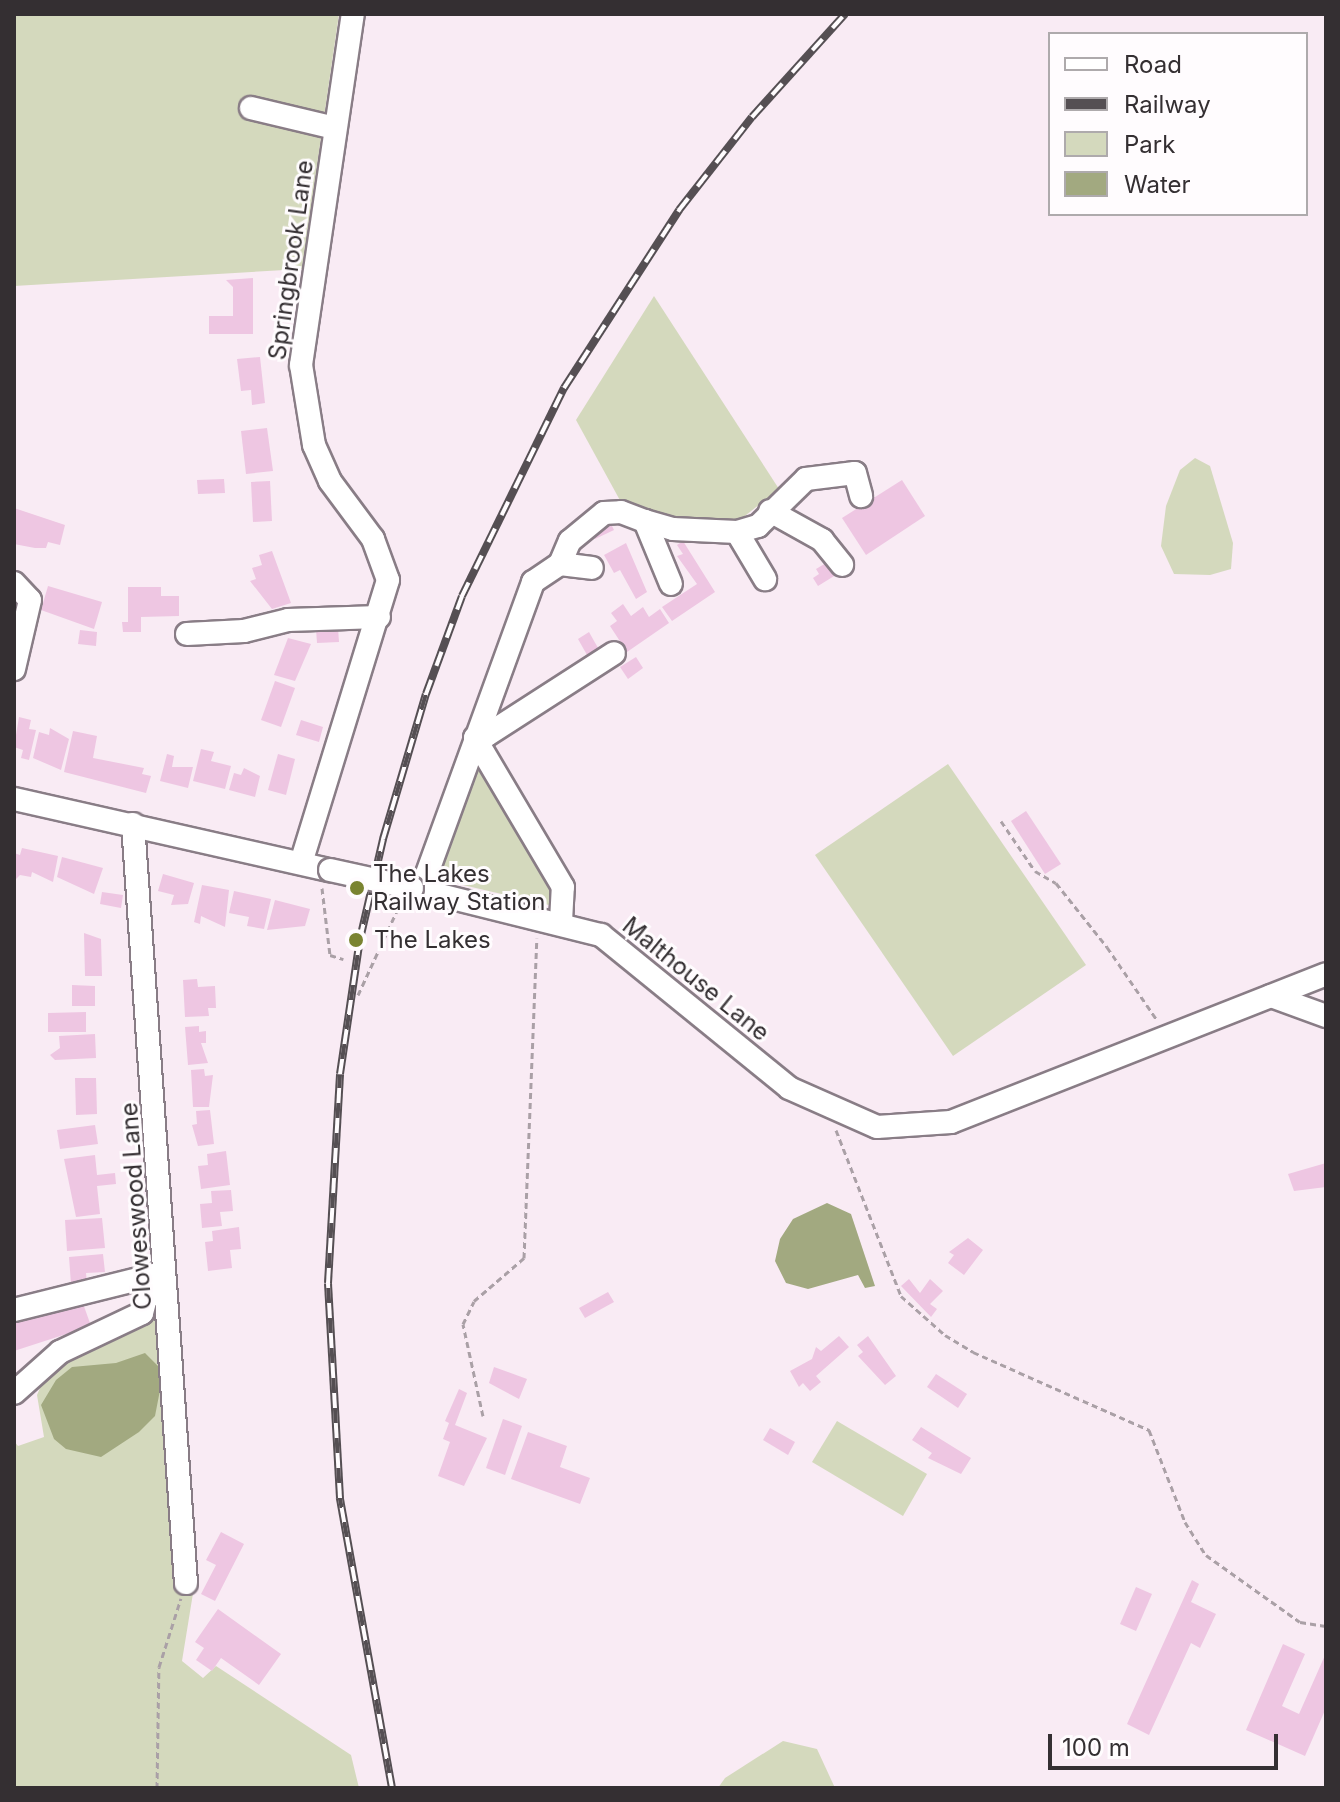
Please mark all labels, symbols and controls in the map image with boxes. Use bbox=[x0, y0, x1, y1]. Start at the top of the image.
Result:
legend bbox=[1048, 32, 1308, 216]
text: Road bbox=[1124, 50, 1182, 79]
text: Railway bbox=[1124, 90, 1211, 119]
text: Park bbox=[1124, 130, 1175, 159]
street label: Springbrook Lane bbox=[263, 158, 319, 362]
text: Water bbox=[1124, 170, 1191, 199]
place label: The Lakes Railway Station bbox=[373, 860, 546, 916]
marker: The Lakes Railway Station bbox=[348, 879, 366, 897]
street label: Malthouse Lane bbox=[617, 911, 775, 1047]
place label: The Lakes bbox=[374, 926, 491, 954]
marker: The Lakes bbox=[345, 929, 367, 951]
street label: Cloweswood Lane bbox=[114, 1101, 158, 1311]
scale bar bbox=[1052, 1718, 1282, 1768]
text: 100 m bbox=[1062, 1733, 1130, 1762]

